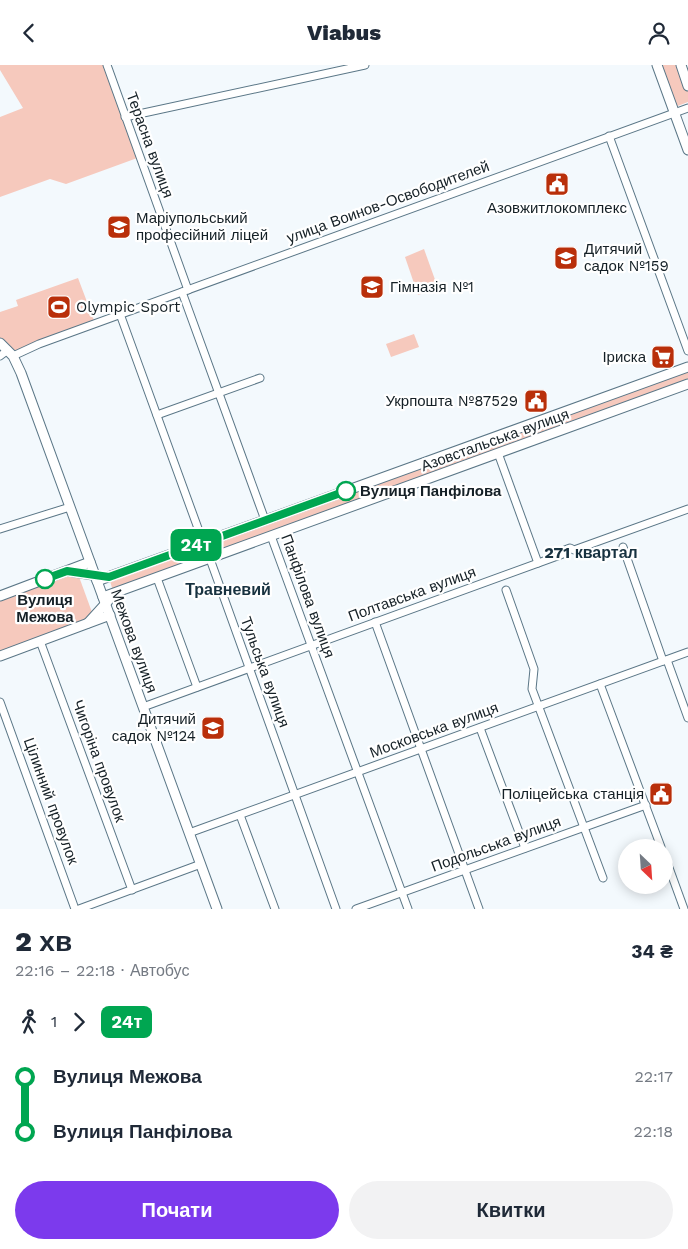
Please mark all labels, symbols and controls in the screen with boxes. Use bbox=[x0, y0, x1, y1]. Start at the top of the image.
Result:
icon: back bbox=[15, 19, 43, 47]
icon: person bbox=[645, 19, 673, 47]
text: Viabus bbox=[307, 20, 381, 45]
street label: Терасна вулиця bbox=[123, 90, 177, 200]
street label: улица Воинов-Освободителей bbox=[284, 157, 492, 247]
public building icon: Азовжитлокомплекс bbox=[544, 171, 570, 197]
place label: Азовжитлокомплекс bbox=[487, 199, 627, 217]
place label: Маріупольський професійний ліцей bbox=[136, 209, 268, 244]
school or university icon: Маріупольський професійний ліцей bbox=[106, 214, 132, 240]
place label: Дитячий садок №159 bbox=[584, 240, 669, 275]
school or university icon: Дитячий садок №159 bbox=[553, 245, 579, 271]
school or university icon: Гімназія №1 bbox=[359, 274, 385, 300]
place label: Гімназія №1 bbox=[390, 278, 474, 296]
sports icon: Olympic Sport bbox=[46, 294, 72, 320]
place label: Olympic Sport bbox=[76, 298, 181, 316]
supermarket icon: Іриска bbox=[650, 344, 676, 370]
place label: Іриска bbox=[602, 348, 647, 366]
public building icon: Укрпошта №87529 bbox=[523, 388, 549, 414]
place label: Укрпошта №87529 bbox=[385, 392, 518, 410]
street label: Азовстальська вулиця bbox=[418, 405, 572, 475]
marker: Вулиця Панфілова bbox=[336, 481, 356, 501]
place label: Вулиця Панфілова bbox=[360, 482, 502, 500]
line badge: 24т bbox=[167, 529, 225, 561]
street label: Панфілова вулиця bbox=[277, 532, 339, 660]
text: 24т bbox=[181, 534, 211, 555]
district label: 271 квартал bbox=[544, 543, 638, 562]
street label: Полтавська вулиця bbox=[346, 563, 478, 625]
marker: Вулиця Межова bbox=[35, 569, 55, 589]
district label: Травневий bbox=[185, 580, 271, 599]
street label: Межова вулиця bbox=[107, 587, 161, 695]
place label: Вулиця Межова bbox=[16, 591, 74, 626]
street label: Тульська вулиця bbox=[237, 614, 293, 730]
street label: Чигоріна провулок bbox=[69, 697, 130, 825]
street label: Московська вулиця bbox=[367, 698, 501, 762]
place label: Дитячий садок №124 bbox=[112, 710, 196, 745]
school or university icon: Дитячий садок №124 bbox=[200, 715, 226, 741]
street label: Цілинний провулок bbox=[20, 735, 82, 867]
public building icon: Поліцейська станція bbox=[648, 781, 674, 807]
place label: Поліцейська станція bbox=[501, 785, 644, 803]
street label: Подольська вулиця bbox=[429, 812, 563, 876]
north arrow bbox=[618, 839, 672, 894]
map controls bbox=[618, 839, 673, 894]
text: 2 хв bbox=[15, 925, 72, 958]
text: 34 ₴ bbox=[631, 940, 673, 963]
text: 22:16 – 22:18 · Автобус bbox=[15, 961, 189, 980]
icon: walk bbox=[15, 1008, 43, 1036]
icon: forward bbox=[65, 1008, 93, 1036]
text: 24т bbox=[111, 1011, 142, 1032]
text: 1 bbox=[51, 1012, 57, 1031]
text: Вулиця Межова bbox=[53, 1065, 202, 1088]
text: 22:17 bbox=[634, 1067, 673, 1086]
text: Вулиця Панфілова bbox=[53, 1120, 232, 1143]
text: 22:18 bbox=[634, 1122, 673, 1141]
button: Почати bbox=[15, 1181, 339, 1239]
button: Квитки bbox=[349, 1181, 673, 1239]

